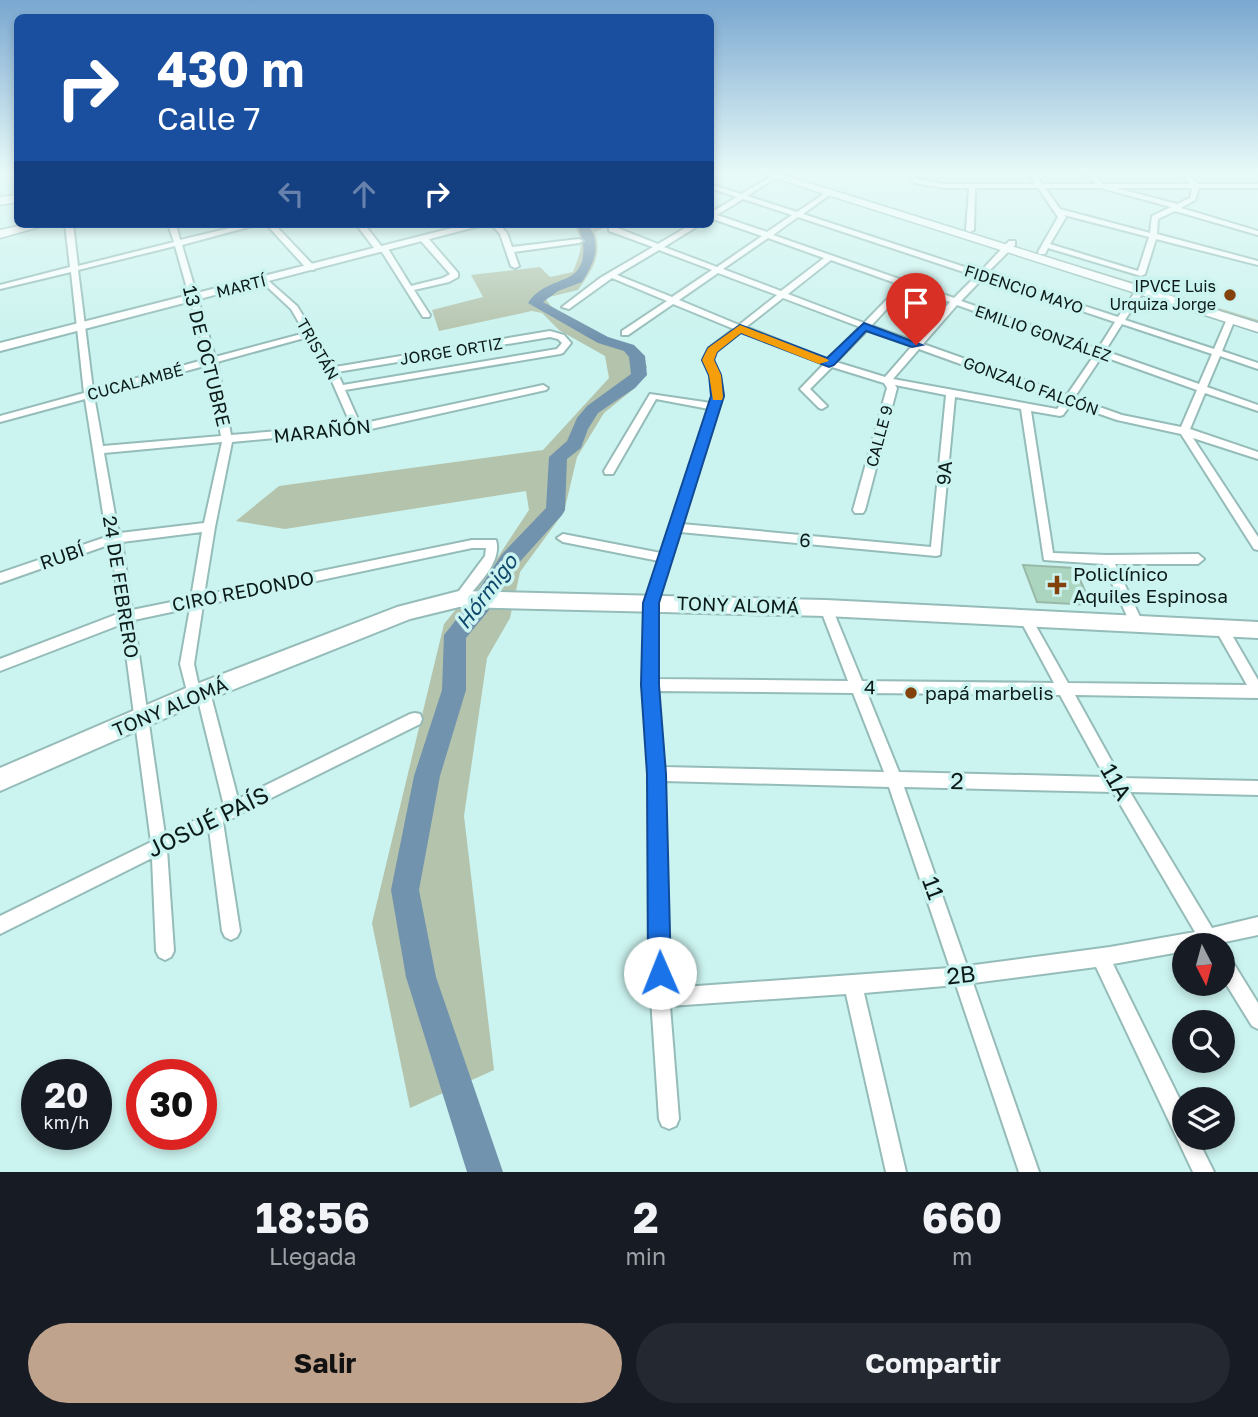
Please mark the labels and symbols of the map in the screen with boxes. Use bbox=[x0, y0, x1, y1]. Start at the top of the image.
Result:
street label: FIDENCIO MAYO bbox=[962, 260, 1086, 318]
street label: MARTÍ bbox=[214, 270, 269, 302]
pin bbox=[886, 273, 946, 345]
place label: IPVCE Luis Urquiza Jorge bbox=[1110, 276, 1216, 314]
street label: 13 DE OCTUBRE bbox=[179, 283, 236, 429]
marker: IPVCE Luis Urquiza Jorge bbox=[1222, 287, 1238, 303]
street label: EMILIO GONZÁLEZ bbox=[972, 300, 1114, 366]
street label: TRISTÁN bbox=[292, 315, 344, 383]
street label: JORGE ORTIZ bbox=[398, 333, 504, 369]
street label: GONZALO FALCÓN bbox=[961, 352, 1101, 420]
street label: CUCALAMBÉ bbox=[85, 360, 185, 404]
street label: CALLE 9 bbox=[861, 403, 897, 469]
street label: MARAÑÓN bbox=[272, 414, 372, 447]
street label: 9A bbox=[931, 460, 956, 486]
street label: 24 DE FEBRERO bbox=[99, 514, 144, 660]
street label: 6 bbox=[798, 528, 812, 551]
street label: RUBÍ bbox=[37, 537, 88, 574]
water label: Hórmigo bbox=[450, 548, 523, 634]
place label: Policlínico Aquiles Espinosa bbox=[1073, 562, 1228, 607]
street label: CIRO REDONDO bbox=[170, 565, 316, 616]
marker: Policlínico Aquiles Espinosa bbox=[1047, 575, 1067, 595]
street label: TONY ALOMÁ bbox=[676, 591, 800, 618]
street label: TONY ALOMÁ bbox=[109, 672, 231, 741]
street label: 4 bbox=[864, 675, 876, 698]
place label: papá marbelis bbox=[925, 681, 1054, 704]
marker: papá marbelis bbox=[903, 685, 919, 701]
street label: 11A bbox=[1095, 758, 1138, 805]
street label: 2 bbox=[950, 766, 964, 794]
street label: JOSUÉ PAÍS bbox=[142, 780, 273, 863]
street label: 11 bbox=[917, 872, 951, 903]
north arrow bbox=[1172, 933, 1236, 996]
position arrow bbox=[623, 936, 697, 1010]
street label: 2B bbox=[945, 959, 977, 989]
speed limit sign: 30 bbox=[126, 1059, 217, 1150]

